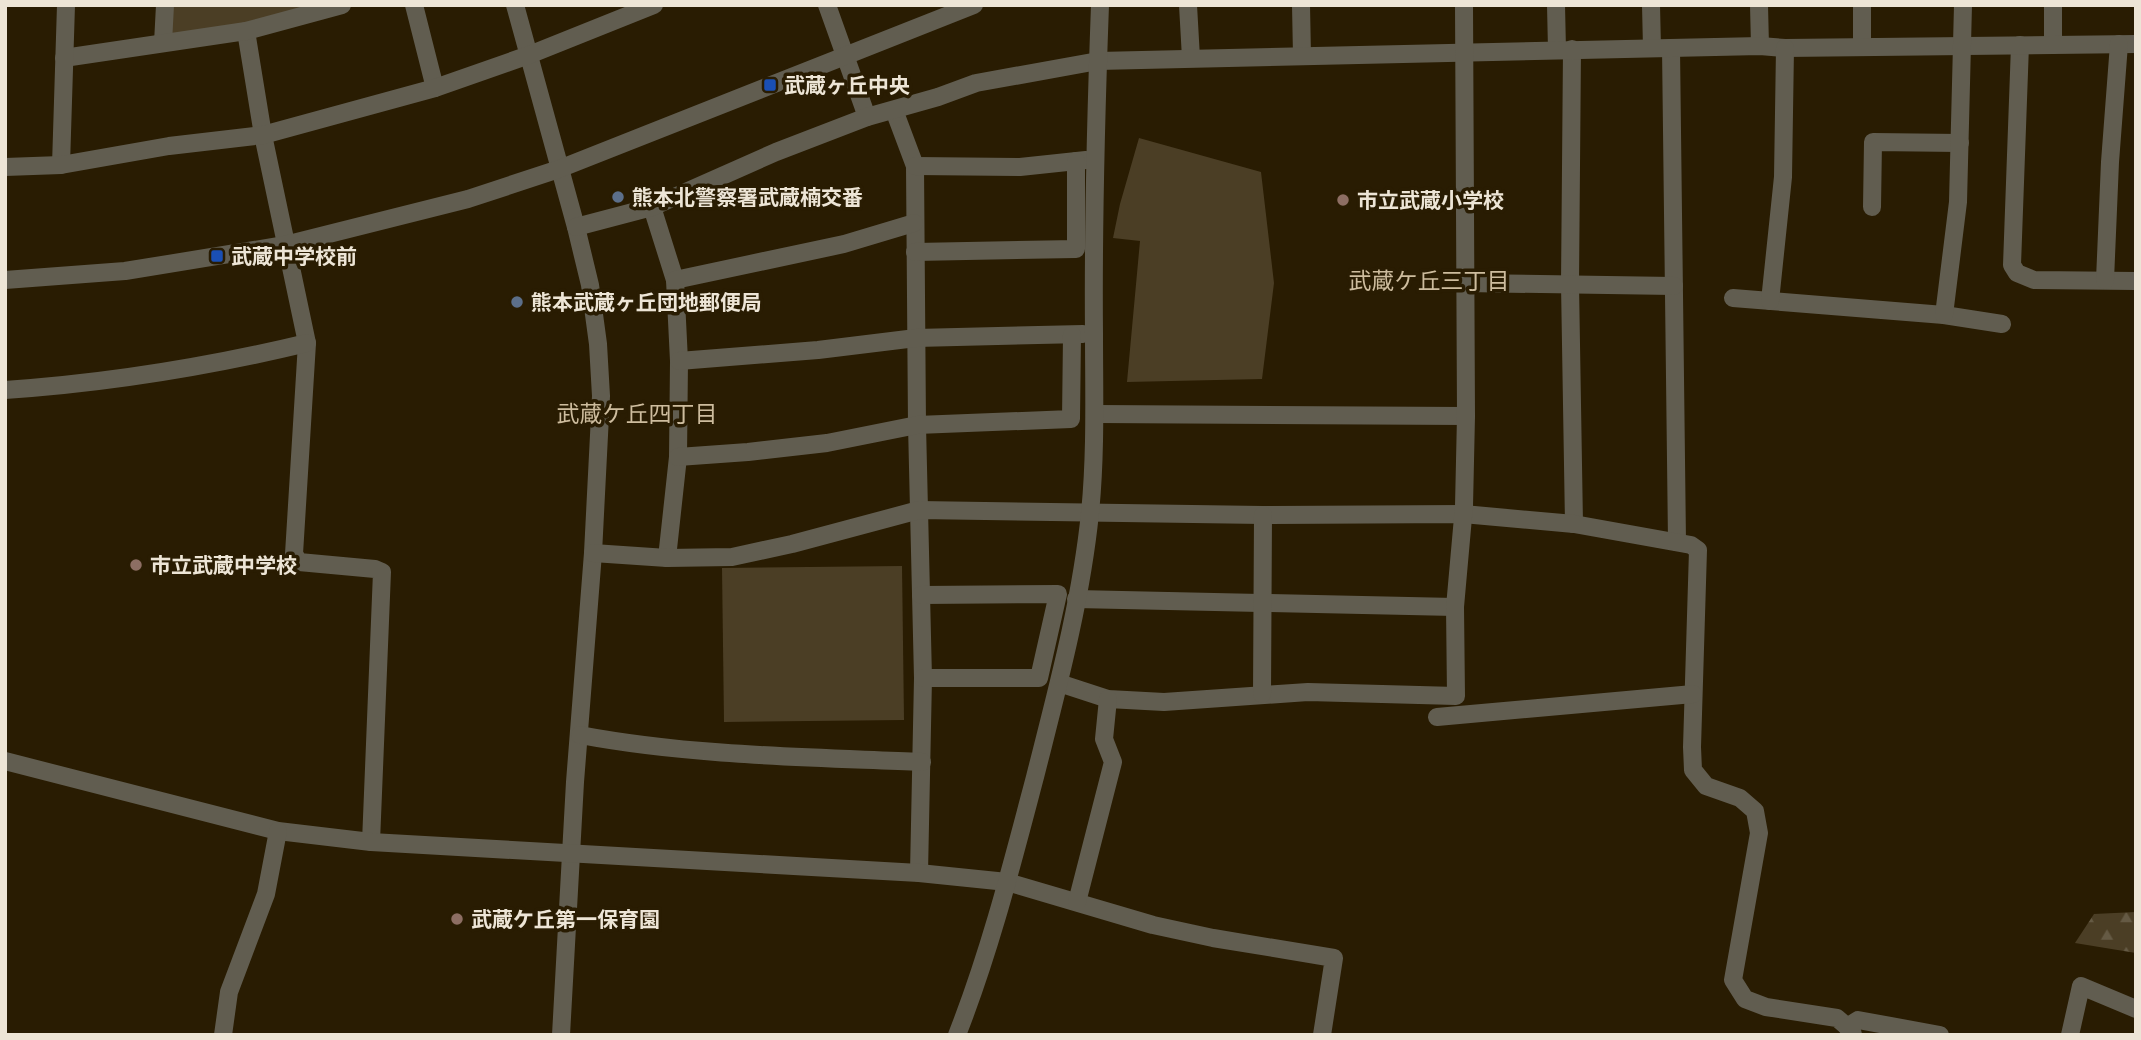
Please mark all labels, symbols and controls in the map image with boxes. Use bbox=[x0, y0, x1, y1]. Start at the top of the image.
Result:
place label: 武蔵ヶ丘中央 bbox=[784, 71, 910, 100]
marker: 武蔵ヶ丘中央 bbox=[762, 77, 778, 93]
place label: 熊本北警察署武蔵楠交番 bbox=[632, 183, 863, 212]
place label: 市立武蔵小学校 bbox=[1357, 186, 1504, 215]
marker: 熊本北警察署武蔵楠交番 bbox=[610, 189, 626, 205]
marker: 市立武蔵小学校 bbox=[1335, 192, 1351, 208]
place label: 武蔵中学校前 bbox=[231, 242, 357, 271]
marker: 武蔵中学校前 bbox=[209, 248, 225, 264]
district label: 武蔵ケ丘三丁目 bbox=[1349, 265, 1510, 297]
place label: 熊本武蔵ヶ丘団地郵便局 bbox=[531, 288, 762, 317]
marker: 熊本武蔵ヶ丘団地郵便局 bbox=[509, 294, 525, 310]
district label: 武蔵ケ丘四丁目 bbox=[557, 398, 718, 430]
place label: 市立武蔵中学校 bbox=[150, 551, 297, 580]
marker: 市立武蔵中学校 bbox=[128, 557, 144, 573]
place label: 武蔵ケ丘第一保育園 bbox=[471, 905, 660, 934]
marker: 武蔵ケ丘第一保育園 bbox=[449, 911, 465, 927]

